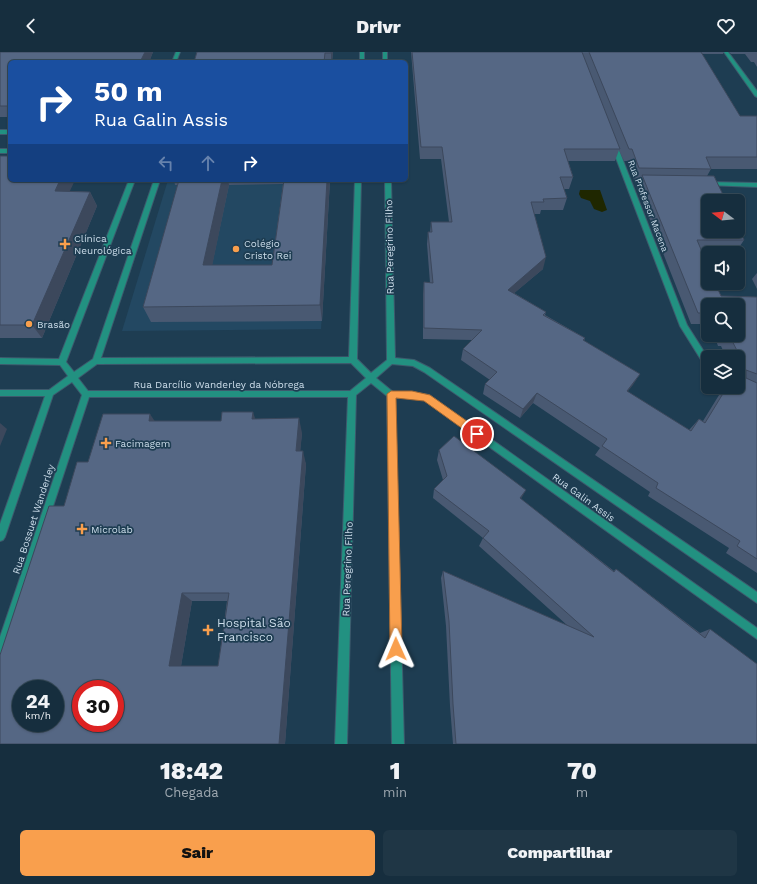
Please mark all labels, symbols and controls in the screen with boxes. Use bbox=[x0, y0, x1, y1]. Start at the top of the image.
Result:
icon: back bbox=[20, 15, 42, 37]
icon: heart bbox=[715, 15, 737, 37]
text: Drivr bbox=[356, 16, 401, 37]
text: 50 m bbox=[94, 75, 163, 108]
icon: right bbox=[28, 76, 80, 128]
text: Rua Galin Assis bbox=[94, 109, 228, 130]
icon: left bbox=[155, 152, 177, 174]
icon: ahead bbox=[197, 152, 219, 174]
icon: right bbox=[239, 152, 261, 174]
street label: Rua Professor Macena bbox=[626, 159, 670, 253]
north arrow bbox=[701, 194, 745, 238]
map controls bbox=[701, 194, 745, 394]
street label: Rua Peregrino Filho bbox=[383, 200, 396, 294]
place label: Clínica Neurológica bbox=[74, 233, 132, 256]
marker: Clínica Neurológica bbox=[59, 238, 71, 250]
place label: Colégio Cristo Rei bbox=[244, 238, 291, 261]
marker: Colégio Cristo Rei bbox=[231, 244, 241, 254]
button: sound bbox=[701, 246, 745, 290]
button: search bbox=[701, 298, 745, 342]
marker: Brasão bbox=[24, 319, 34, 329]
place label: Brasão bbox=[37, 319, 70, 330]
button: layers bbox=[701, 350, 745, 394]
street label: Rua Darcílio Wanderley da Nóbrega bbox=[134, 379, 305, 390]
pin bbox=[460, 417, 494, 451]
icon: arrive bbox=[466, 423, 488, 445]
marker: Facimagem bbox=[100, 437, 112, 449]
place label: Facimagem bbox=[115, 438, 170, 449]
street label: Rua Bossuet Wanderley bbox=[11, 462, 57, 575]
street label: Rua Galin Assis bbox=[550, 471, 617, 524]
street label: Rua Peregrino Filho bbox=[340, 522, 355, 617]
marker: Microlab bbox=[76, 523, 88, 535]
place label: Microlab bbox=[91, 524, 133, 535]
place label: Hospital São Francisco bbox=[217, 616, 291, 644]
marker: Hospital São Francisco bbox=[202, 624, 214, 636]
position arrow bbox=[375, 628, 417, 670]
speed limit sign: 30 bbox=[72, 680, 124, 732]
text: 24 bbox=[26, 689, 50, 713]
text: km/h bbox=[25, 710, 51, 721]
text: 18:42 bbox=[160, 757, 223, 785]
text: 1 bbox=[390, 757, 400, 785]
text: 70 bbox=[567, 757, 597, 785]
text: Chegada bbox=[164, 785, 219, 800]
text: min bbox=[383, 785, 407, 800]
text: m bbox=[576, 785, 588, 800]
button: Sair bbox=[20, 830, 375, 876]
button: Compartilhar bbox=[383, 830, 737, 876]

